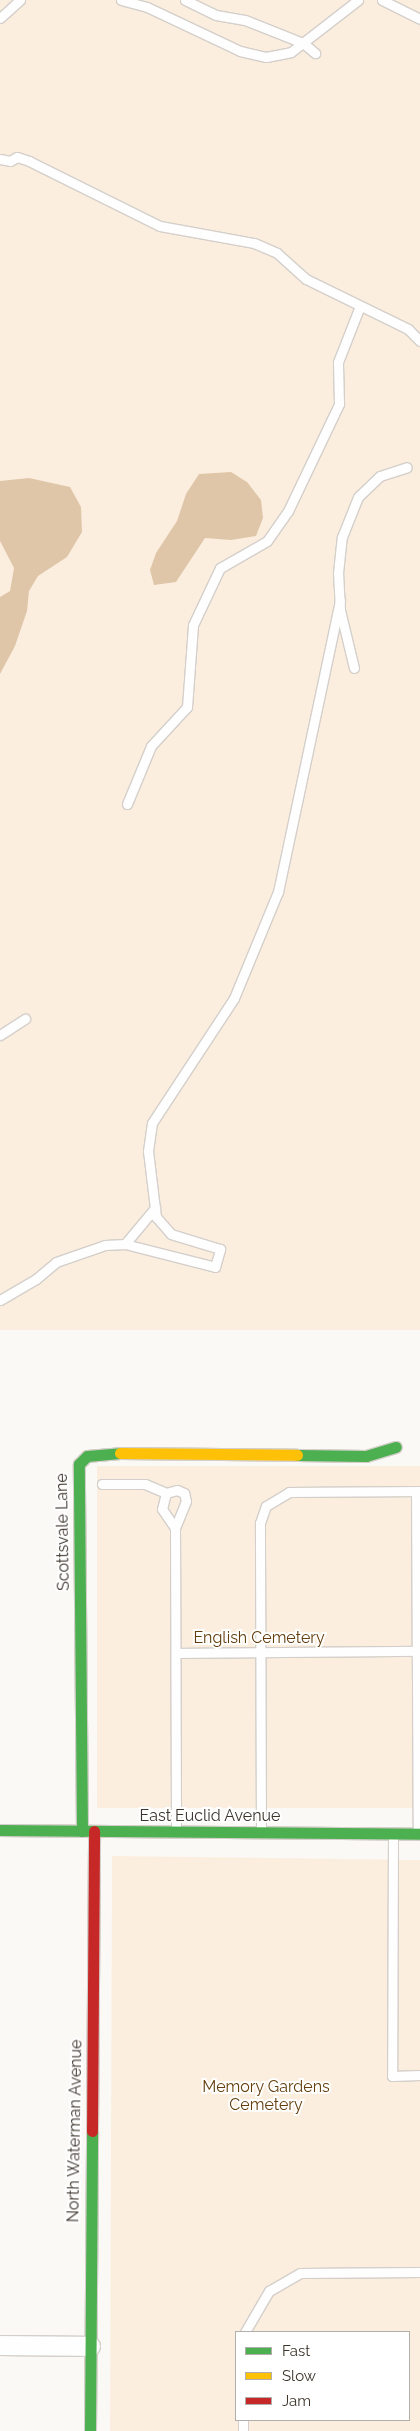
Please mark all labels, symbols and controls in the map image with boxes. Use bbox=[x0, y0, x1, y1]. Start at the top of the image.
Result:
street label: Scottsvale Lane bbox=[52, 1473, 74, 1591]
park label: English Cemetery bbox=[193, 1628, 325, 1648]
street label: East Euclid Avenue bbox=[139, 1806, 281, 1826]
street label: North Waterman Avenue bbox=[64, 2039, 86, 2223]
park label: Memory Gardens Cemetery bbox=[202, 2077, 330, 2115]
legend bbox=[235, 2331, 410, 2421]
text: Fast bbox=[282, 2342, 310, 2360]
text: Slow bbox=[282, 2367, 316, 2385]
text: Jam bbox=[282, 2392, 311, 2410]

